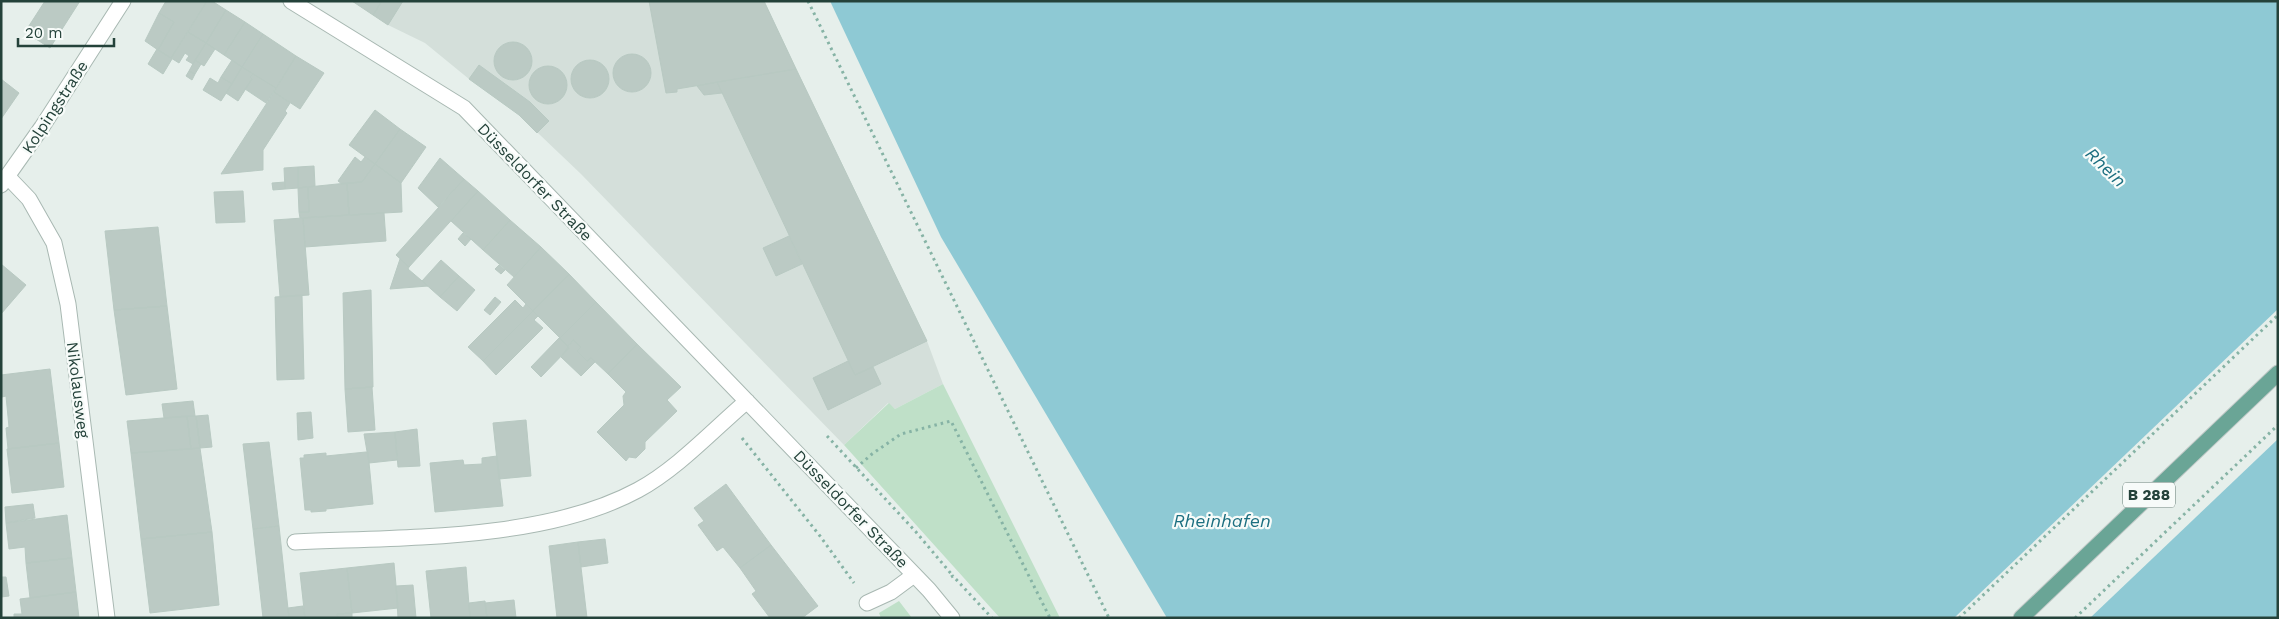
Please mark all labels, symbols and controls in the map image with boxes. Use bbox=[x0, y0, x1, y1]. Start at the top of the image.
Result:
scale bar bbox=[18, 15, 114, 47]
text: 20 m bbox=[25, 24, 63, 42]
street label: Kolpingstraße bbox=[18, 57, 92, 157]
street label: Düsseldorfer Straße bbox=[474, 119, 596, 245]
water label: Rhein bbox=[2082, 143, 2130, 191]
street label: Nikolausweg bbox=[63, 341, 93, 440]
street label: Düsseldorfer Straße bbox=[790, 446, 912, 572]
road number: B 288 bbox=[2123, 482, 2175, 508]
water label: Rheinhafen bbox=[1173, 510, 1271, 531]

